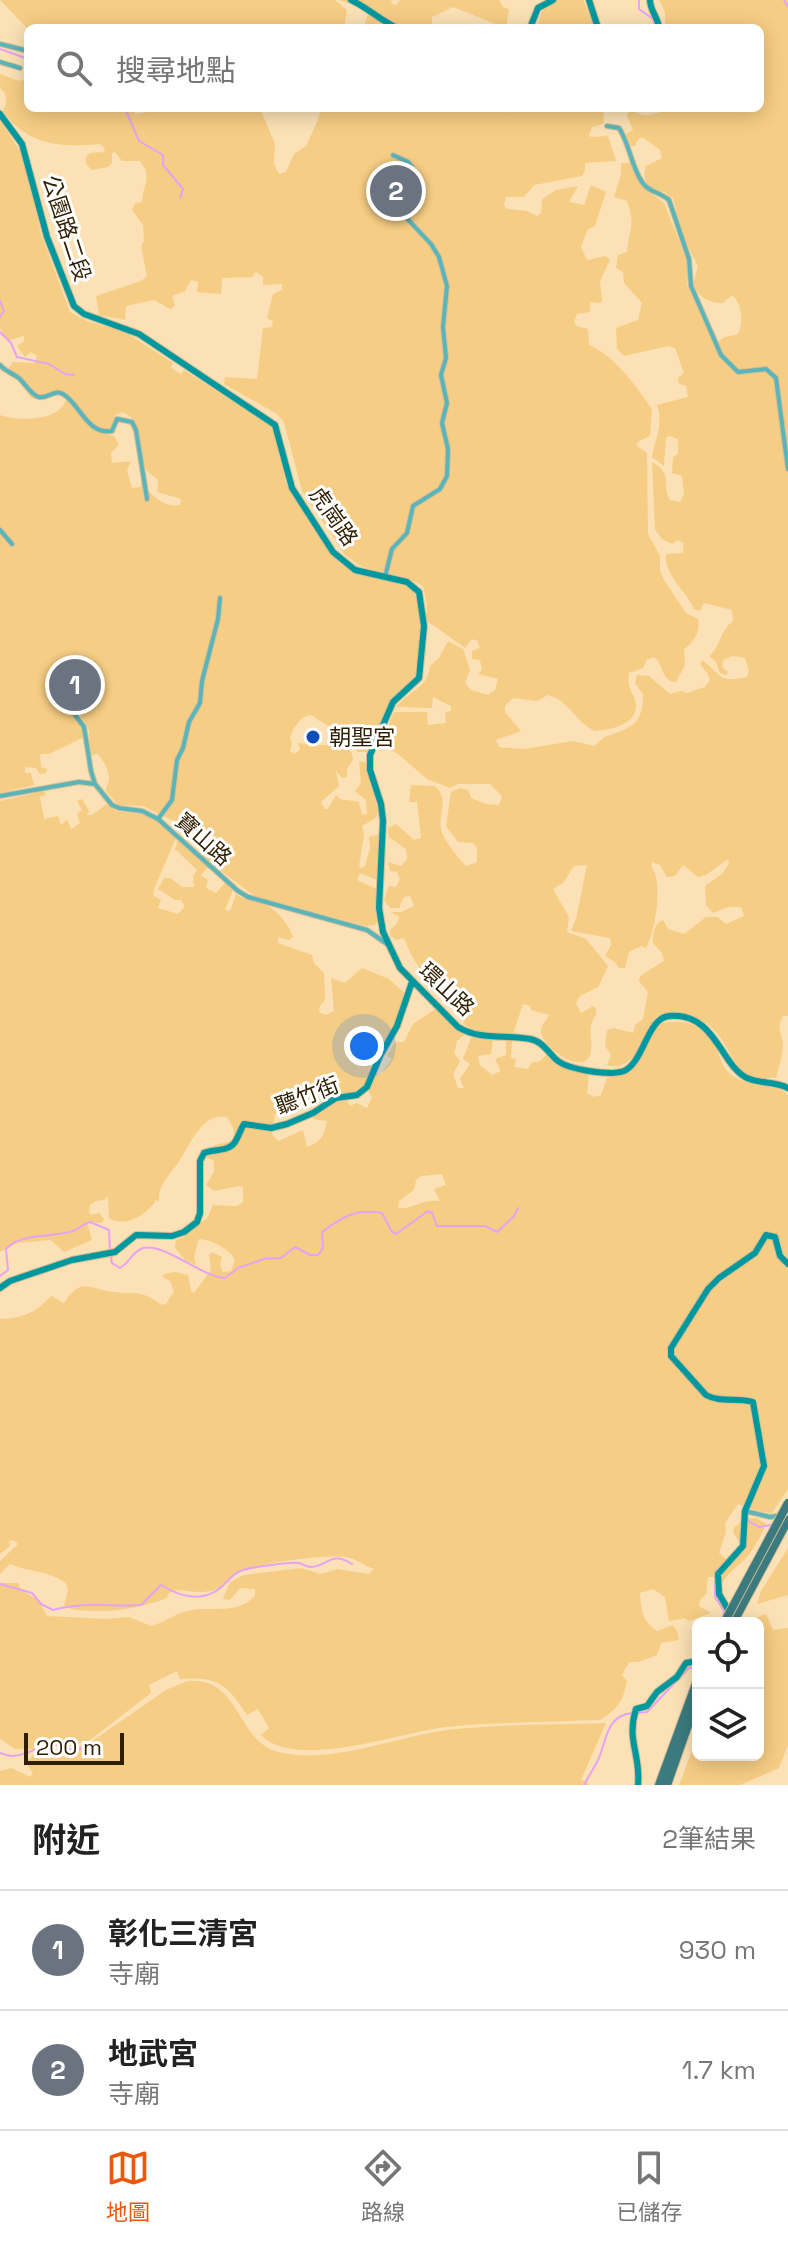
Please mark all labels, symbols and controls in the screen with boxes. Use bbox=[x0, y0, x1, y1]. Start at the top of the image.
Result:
search box bbox=[24, 24, 764, 112]
icon: search bbox=[52, 46, 96, 90]
text: 搜尋地點 bbox=[116, 51, 236, 90]
pin: 2 bbox=[370, 161, 422, 221]
street label: 公園路二段 bbox=[37, 171, 97, 285]
street label: 虎崗路 bbox=[304, 481, 364, 551]
pin: 1 bbox=[49, 655, 101, 715]
place label: 朝聖宮 bbox=[329, 723, 395, 751]
marker: 朝聖宮 bbox=[304, 728, 322, 746]
street label: 寶山路 bbox=[170, 807, 238, 871]
street label: 環山路 bbox=[413, 956, 481, 1022]
your location bbox=[344, 1026, 384, 1066]
street label: 聽竹街 bbox=[271, 1070, 343, 1120]
map controls bbox=[692, 1617, 764, 1761]
button: locate bbox=[692, 1617, 764, 1689]
button: layers bbox=[692, 1689, 764, 1761]
scale bar bbox=[24, 1729, 124, 1765]
text: 200 m bbox=[36, 1733, 102, 1761]
text: 附近 bbox=[32, 1819, 100, 1862]
text: 2筆結果 bbox=[662, 1822, 756, 1856]
text: 彰化三清宮 bbox=[108, 1914, 258, 1953]
text: 1 bbox=[52, 1933, 64, 1967]
text: 930 m bbox=[679, 1933, 756, 1967]
text: 寺廟 bbox=[108, 1957, 160, 1991]
text: 地武宮 bbox=[108, 2034, 198, 2073]
text: 2 bbox=[50, 2053, 66, 2087]
text: 1.7 km bbox=[682, 2053, 756, 2087]
text: 寺廟 bbox=[108, 2077, 160, 2111]
tab: 地圖 bbox=[106, 2146, 150, 2226]
tab: 路線 bbox=[361, 2146, 405, 2226]
tab: 已儲存 bbox=[616, 2146, 682, 2226]

